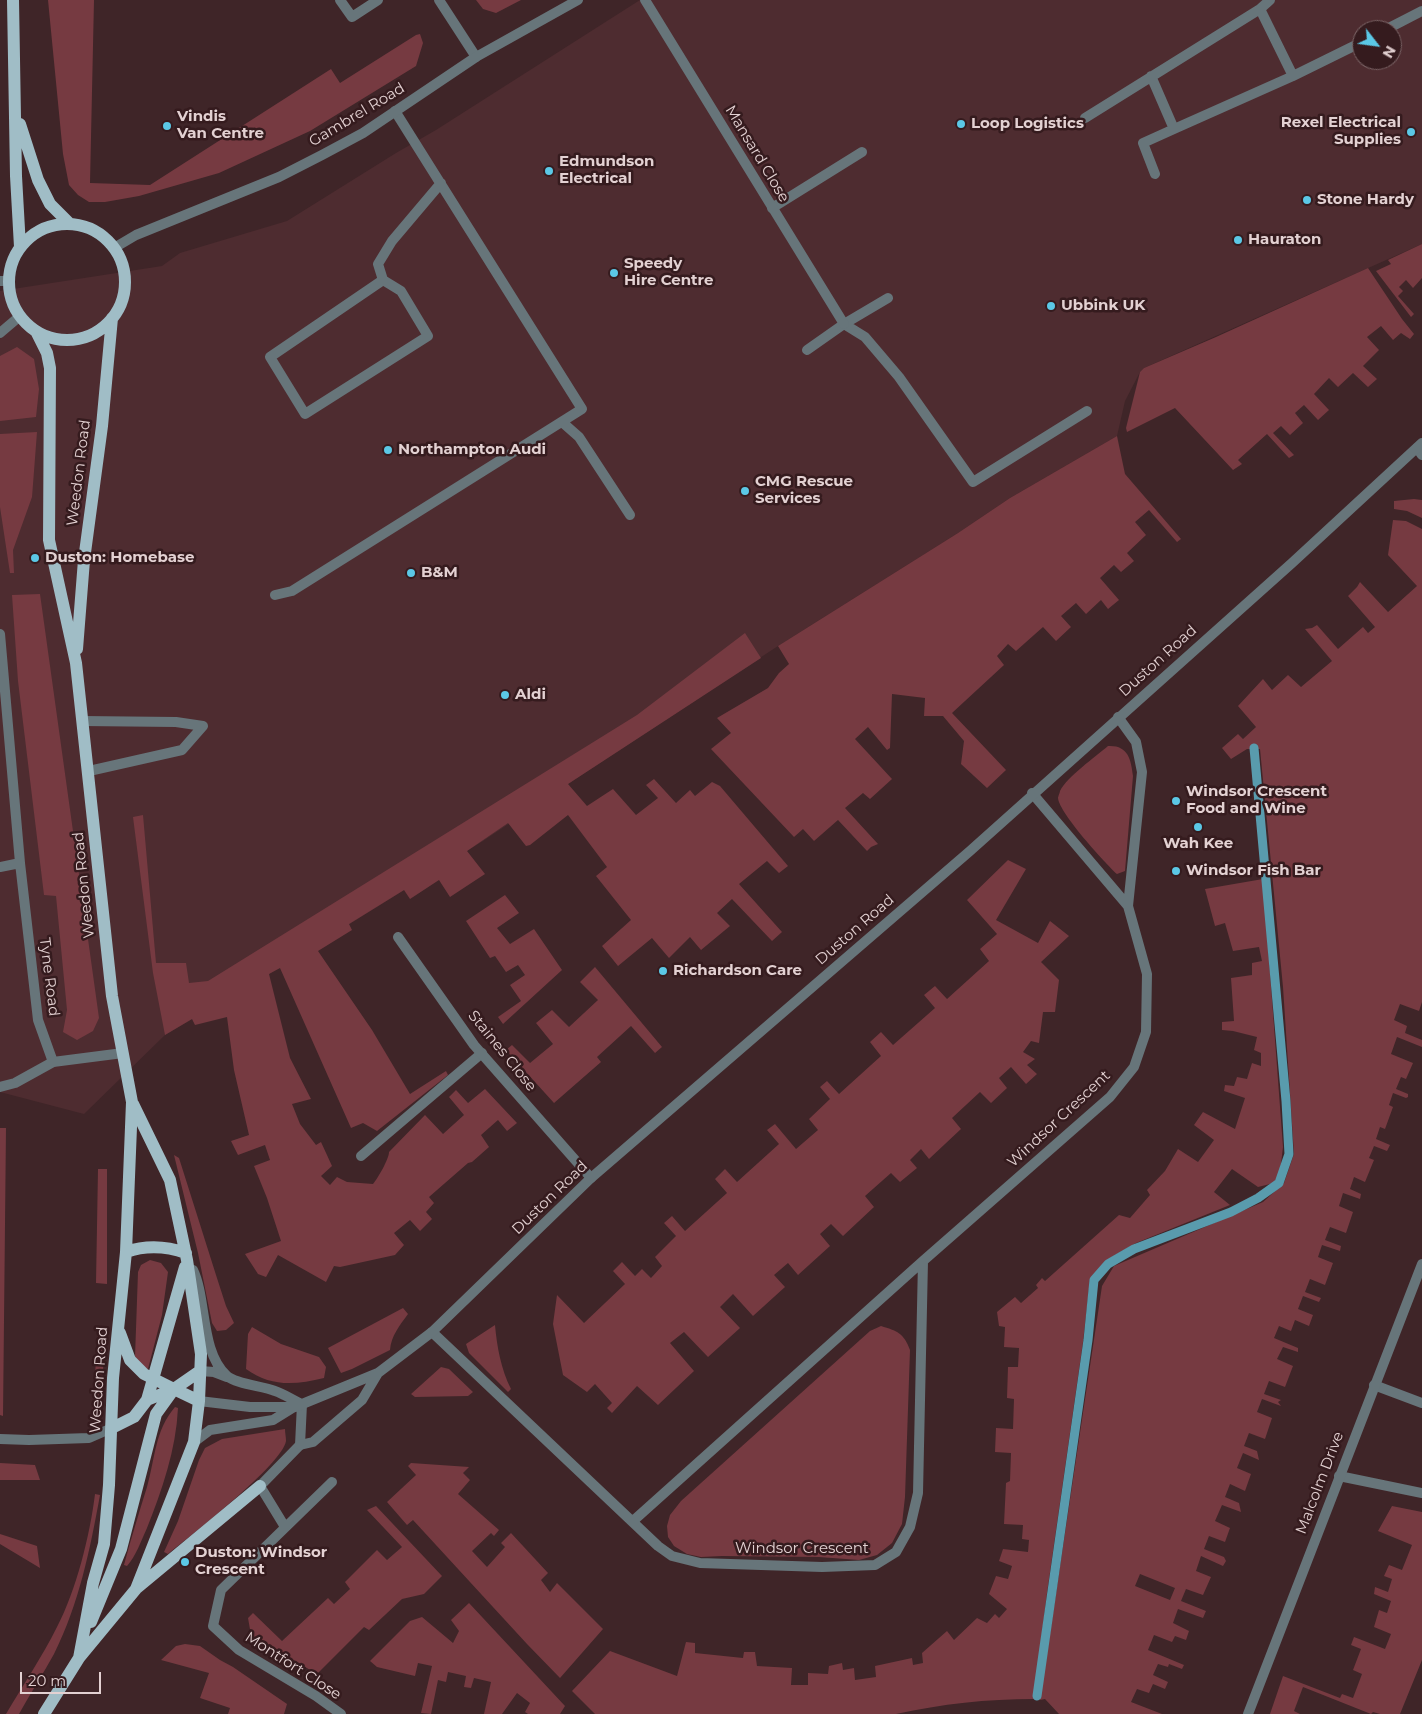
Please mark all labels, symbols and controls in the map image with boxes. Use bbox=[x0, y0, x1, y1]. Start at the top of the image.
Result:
north arrow bbox=[1352, 20, 1402, 70]
text: N bbox=[1379, 43, 1400, 61]
street label: Gambrel Road bbox=[306, 79, 408, 151]
street label: Mansard Close bbox=[721, 102, 793, 206]
place label: Vindis Van Centre bbox=[177, 108, 264, 143]
place label: Rexel Electrical Supplies bbox=[1281, 114, 1401, 149]
place label: Loop Logistics bbox=[971, 115, 1084, 133]
marker: Loop Logistics bbox=[955, 118, 967, 130]
marker: Vindis Van Centre bbox=[161, 120, 173, 132]
marker: Rexel Electrical Supplies bbox=[1405, 126, 1417, 138]
place label: Edmundson Electrical bbox=[559, 153, 654, 188]
marker: Edmundson Electrical bbox=[543, 165, 555, 177]
place label: Stone Hardy bbox=[1317, 191, 1414, 209]
marker: Stone Hardy bbox=[1301, 194, 1313, 206]
place label: Hauraton bbox=[1248, 231, 1321, 249]
marker: Hauraton bbox=[1232, 234, 1244, 246]
place label: Speedy Hire Centre bbox=[624, 255, 713, 290]
marker: Speedy Hire Centre bbox=[608, 267, 620, 279]
place label: Ubbink UK bbox=[1061, 297, 1145, 315]
marker: Ubbink UK bbox=[1045, 300, 1057, 312]
street label: Weedon Road bbox=[64, 419, 94, 527]
place label: Northampton Audi bbox=[398, 441, 546, 459]
marker: Northampton Audi bbox=[382, 444, 394, 456]
place label: CMG Rescue Services bbox=[755, 473, 853, 508]
marker: CMG Rescue Services bbox=[739, 485, 751, 497]
place label: Duston: Homebase bbox=[45, 549, 194, 567]
marker: Duston: Homebase bbox=[29, 552, 41, 564]
place label: B&M bbox=[421, 564, 458, 582]
marker: B&M bbox=[405, 567, 417, 579]
street label: Duston Road bbox=[1115, 621, 1201, 701]
place label: Aldi bbox=[515, 686, 546, 704]
marker: Aldi bbox=[499, 689, 511, 701]
place label: Windsor Crescent Food and Wine bbox=[1186, 783, 1327, 818]
marker: Windsor Crescent Food and Wine bbox=[1170, 795, 1182, 807]
marker: Wah Kee bbox=[1192, 821, 1204, 833]
street label: Weedon Road bbox=[69, 831, 99, 939]
place label: Wah Kee bbox=[1163, 835, 1233, 853]
place label: Windsor Fish Bar bbox=[1186, 862, 1321, 880]
marker: Windsor Fish Bar bbox=[1170, 865, 1182, 877]
street label: Duston Road bbox=[812, 891, 898, 969]
street label: Tyne Road bbox=[35, 937, 63, 1017]
place label: Richardson Care bbox=[673, 962, 802, 980]
marker: Richardson Care bbox=[657, 965, 669, 977]
street label: Staines Close bbox=[464, 1007, 540, 1095]
street label: Windsor Crescent bbox=[1004, 1067, 1114, 1171]
street label: Duston Road bbox=[508, 1157, 592, 1239]
street label: Weedon Road bbox=[86, 1326, 112, 1434]
street label: Malcolm Drive bbox=[1292, 1429, 1348, 1537]
street label: Windsor Crescent bbox=[735, 1540, 869, 1558]
place label: Duston: Windsor Crescent bbox=[195, 1544, 327, 1579]
marker: Duston: Windsor Crescent bbox=[179, 1556, 191, 1568]
street label: Montfort Close bbox=[242, 1628, 344, 1704]
scale bar bbox=[22, 1662, 104, 1694]
text: 20 m bbox=[28, 1671, 66, 1690]

